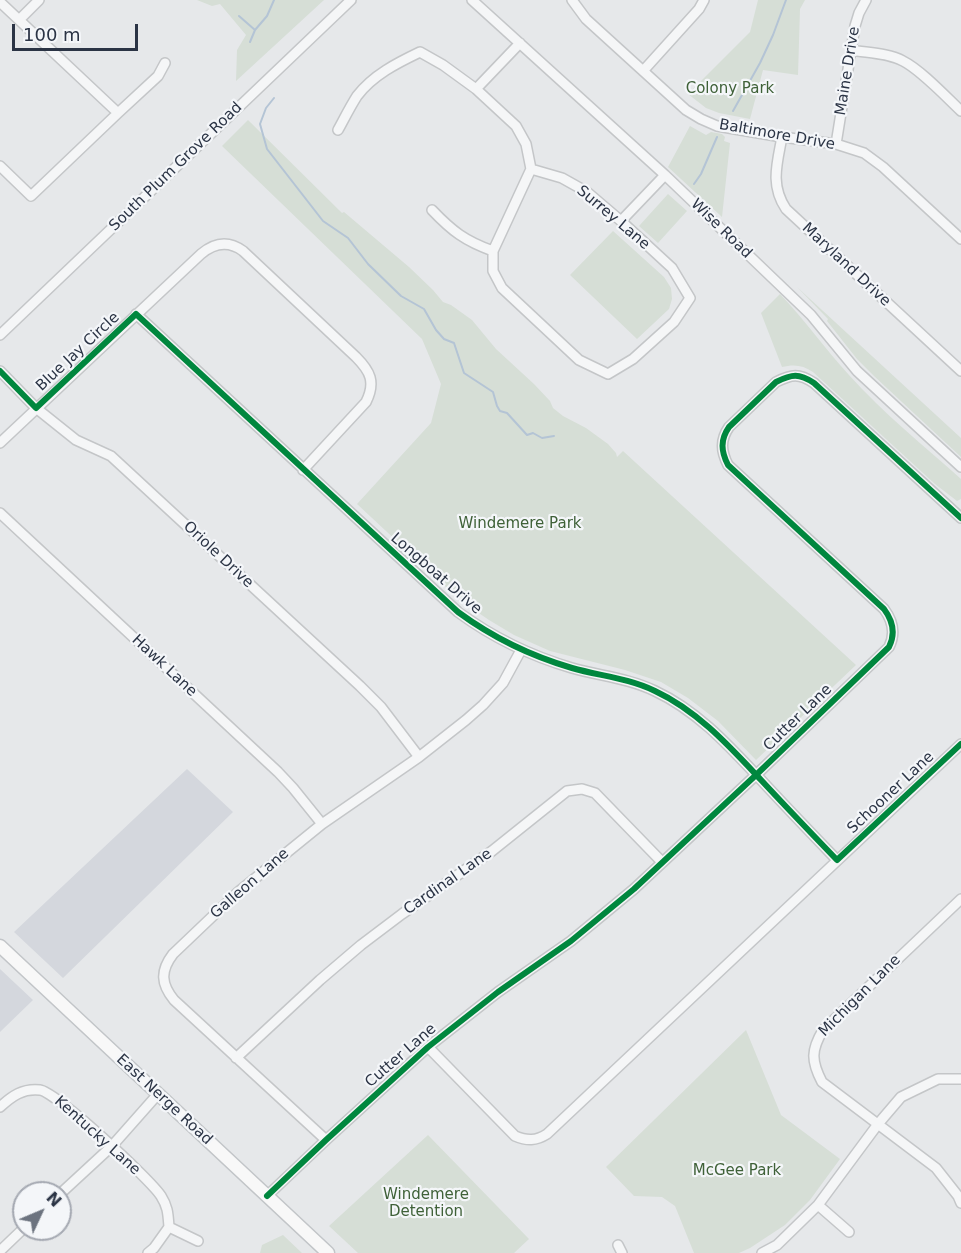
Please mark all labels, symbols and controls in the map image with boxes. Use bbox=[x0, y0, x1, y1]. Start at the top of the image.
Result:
scale bar bbox=[15, 12, 141, 50]
text: 100 m bbox=[23, 24, 81, 45]
street label: Maine Drive bbox=[832, 25, 864, 117]
park label: Colony Park bbox=[686, 80, 774, 98]
street label: South Plum Grove Road bbox=[106, 99, 246, 235]
street label: Baltimore Drive bbox=[718, 116, 836, 154]
street label: Surrey Lane bbox=[573, 182, 653, 254]
street label: Wise Road bbox=[687, 195, 755, 263]
street label: Maryland Drive bbox=[798, 219, 894, 311]
street label: Blue Jay Circle bbox=[33, 309, 123, 395]
park label: Windemere Park bbox=[458, 515, 582, 533]
street label: Oriole Drive bbox=[179, 518, 257, 592]
street label: Longboat Drive bbox=[387, 530, 485, 618]
street label: Hawk Lane bbox=[128, 631, 200, 701]
street label: Cutter Lane bbox=[760, 681, 836, 755]
street label: Schooner Lane bbox=[844, 748, 938, 838]
street label: Galleon Lane bbox=[207, 845, 293, 923]
street label: Cardinal Lane bbox=[401, 845, 495, 919]
street label: Michigan Lane bbox=[815, 951, 905, 1041]
street label: Cutter Lane bbox=[362, 1020, 440, 1092]
street label: East Nerge Road bbox=[112, 1051, 216, 1149]
street label: Kentucky Lane bbox=[50, 1093, 144, 1179]
park label: McGee Park bbox=[693, 1162, 781, 1180]
north arrow bbox=[12, 1181, 72, 1241]
park label: Windemere Detention bbox=[383, 1186, 469, 1221]
text: N bbox=[42, 1188, 65, 1211]

